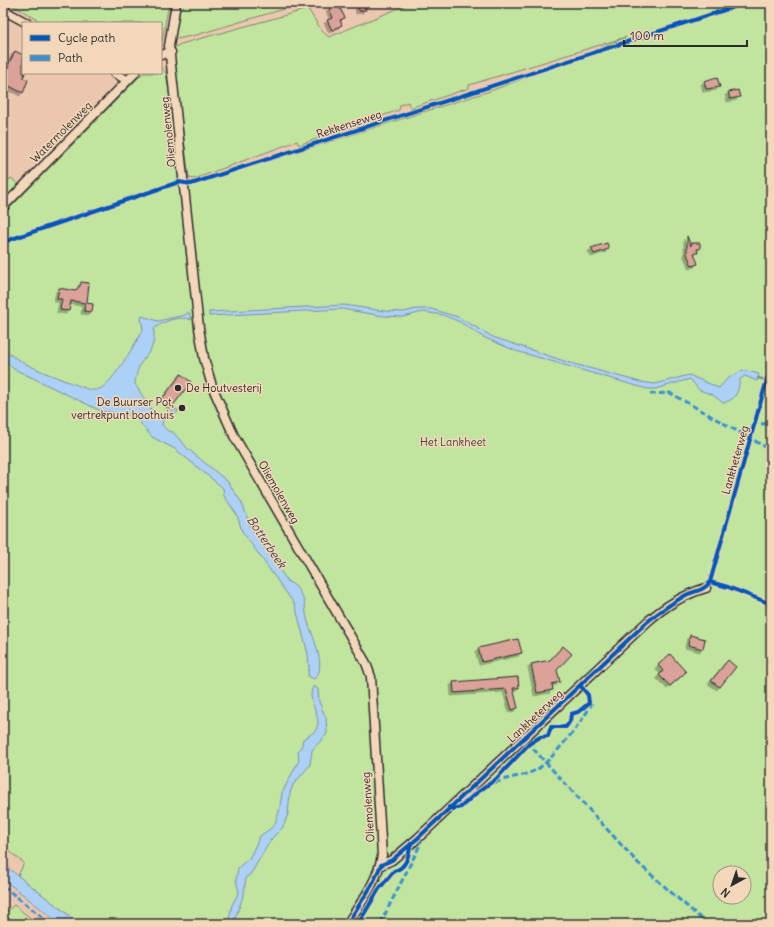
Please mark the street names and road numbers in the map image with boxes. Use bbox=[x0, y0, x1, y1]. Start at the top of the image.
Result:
street label: Oliemolenweg bbox=[157, 96, 179, 168]
street label: Watermolenweg bbox=[27, 98, 95, 166]
street label: Rekkenseweg bbox=[315, 107, 383, 141]
street label: Lankheterweg bbox=[718, 424, 752, 496]
street label: Oliemolenweg bbox=[255, 458, 303, 526]
street label: Lankheterweg bbox=[504, 687, 566, 745]
street label: Oliemolenweg bbox=[359, 771, 377, 843]

